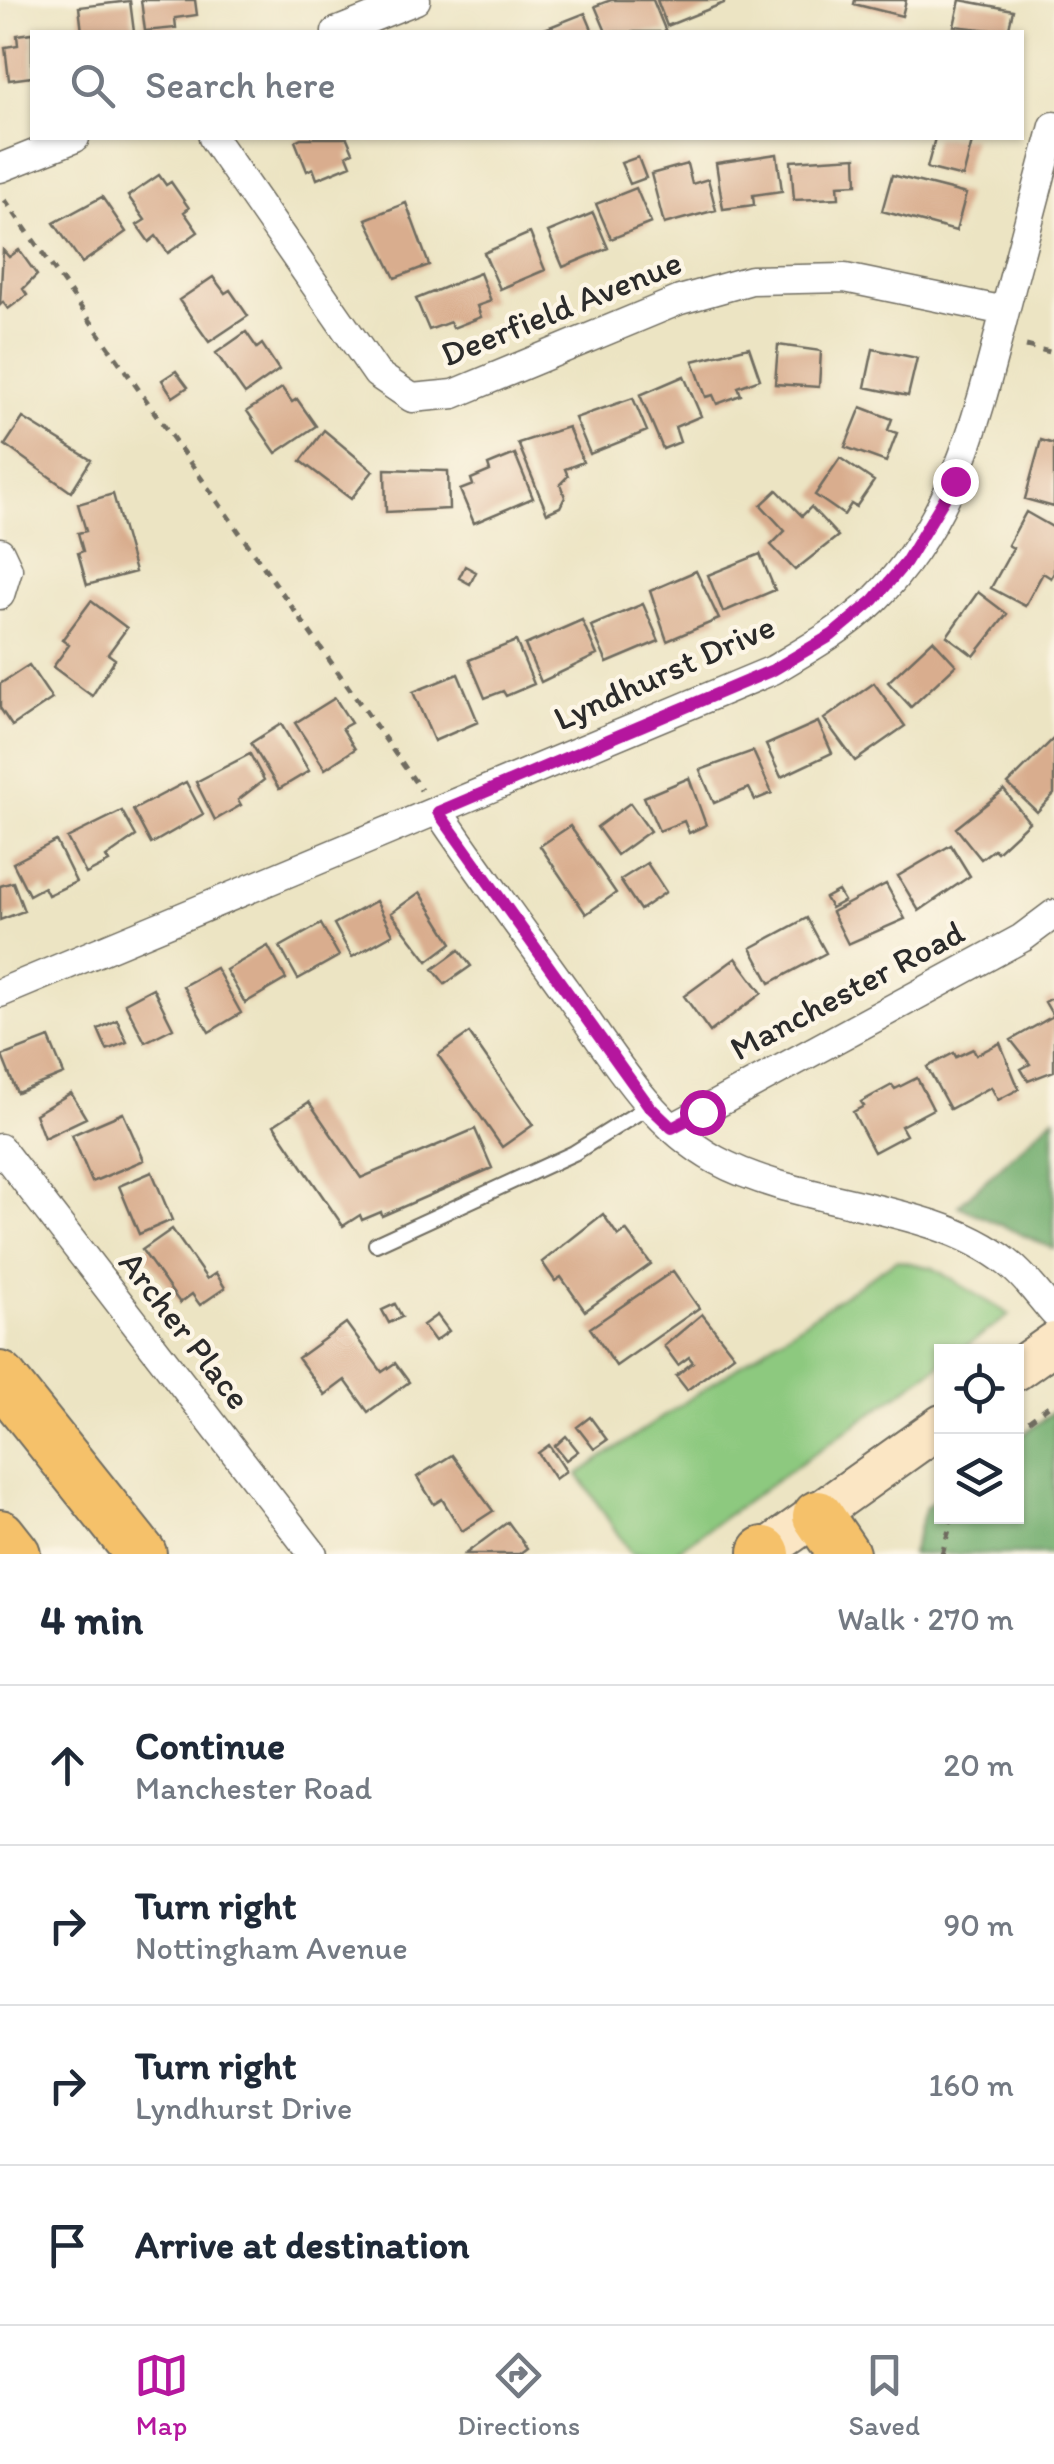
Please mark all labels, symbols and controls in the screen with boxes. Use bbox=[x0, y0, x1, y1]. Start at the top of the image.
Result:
search box bbox=[30, 30, 1024, 140]
icon: search bbox=[65, 58, 120, 113]
text: Search here bbox=[145, 62, 336, 108]
street label: Deerfield Avenue bbox=[435, 241, 687, 375]
route end bbox=[933, 459, 979, 505]
street label: Lyndhurst Drive bbox=[547, 605, 781, 739]
street label: Manchester Road bbox=[723, 911, 971, 1069]
route start bbox=[680, 1090, 726, 1136]
street label: Archer Place bbox=[110, 1242, 260, 1418]
map controls bbox=[934, 1344, 1024, 1524]
button: locate bbox=[934, 1344, 1024, 1434]
button: layers bbox=[934, 1434, 1024, 1524]
text: 4 min bbox=[40, 1594, 143, 1645]
text: Walk · 270 m bbox=[837, 1600, 1014, 1638]
text: Continue bbox=[135, 1723, 285, 1769]
icon: ahead bbox=[40, 1738, 95, 1793]
text: 20 m bbox=[943, 1746, 1014, 1784]
text: Manchester Road bbox=[135, 1769, 372, 1807]
text: Turn right bbox=[135, 1883, 297, 1929]
icon: right bbox=[40, 1898, 95, 1953]
text: 90 m bbox=[943, 1906, 1014, 1944]
text: Nottingham Avenue bbox=[135, 1929, 408, 1967]
text: Turn right bbox=[135, 2043, 297, 2089]
icon: right bbox=[40, 2058, 95, 2113]
text: 160 m bbox=[928, 2066, 1014, 2104]
text: Lyndhurst Drive bbox=[135, 2089, 352, 2127]
icon: arrive bbox=[40, 2218, 95, 2273]
text: Arrive at destination bbox=[135, 2222, 470, 2268]
tab: Map bbox=[134, 2348, 189, 2442]
tab: Directions bbox=[457, 2348, 580, 2442]
tab: Saved bbox=[848, 2348, 920, 2442]

